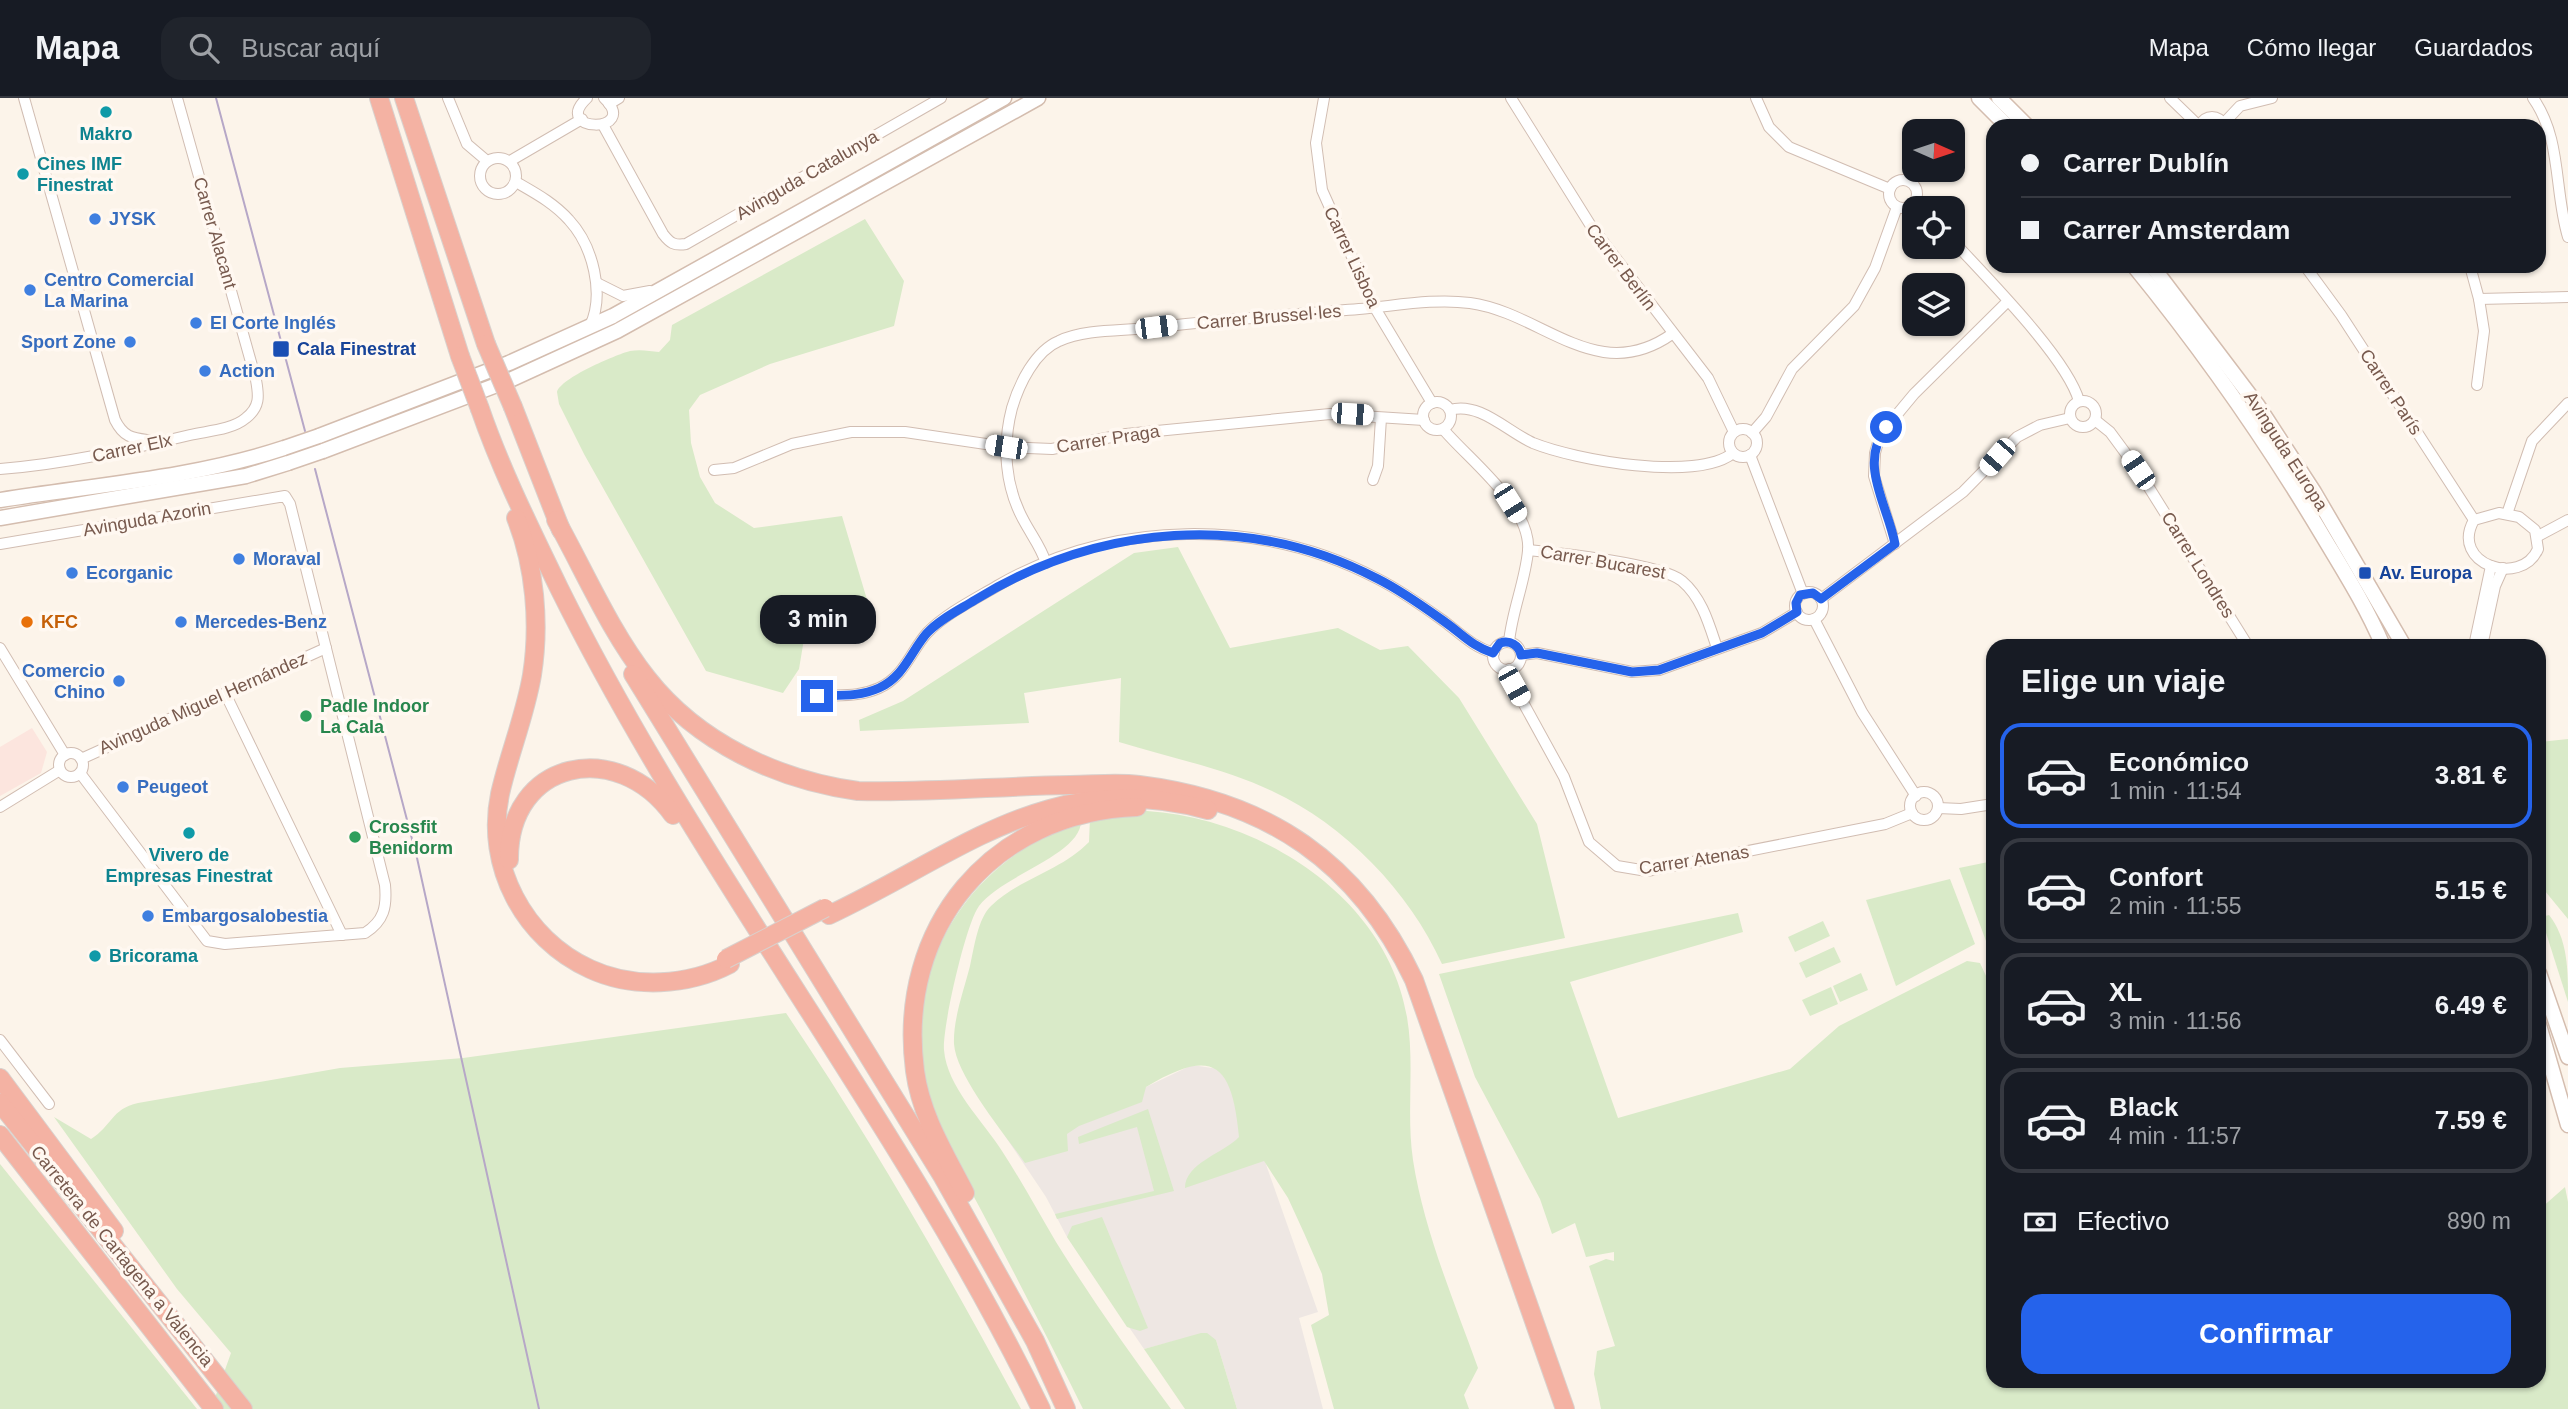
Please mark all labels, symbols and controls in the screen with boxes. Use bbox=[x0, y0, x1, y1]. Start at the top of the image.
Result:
search box bbox=[161, 17, 651, 80]
text: Mapa bbox=[35, 29, 119, 66]
icon: search bbox=[185, 29, 223, 67]
text: Buscar aquí bbox=[241, 33, 380, 63]
text: Mapa bbox=[2149, 34, 2209, 61]
text: Cómo llegar bbox=[2247, 34, 2376, 61]
text: Guardados bbox=[2414, 34, 2533, 61]
marker: Makro bbox=[98, 104, 114, 120]
north arrow bbox=[1902, 119, 1965, 182]
map controls bbox=[1902, 119, 1965, 336]
place label: Makro bbox=[79, 124, 133, 144]
street label: Avinguda Catalunya bbox=[732, 126, 882, 224]
text: Carrer Dublín bbox=[2063, 148, 2229, 178]
place label: Cines IMF Finestrat bbox=[37, 154, 122, 195]
marker: Cines IMF Finestrat bbox=[15, 166, 31, 182]
street label: Carrer Alacant bbox=[190, 175, 240, 291]
button: locate bbox=[1902, 196, 1965, 259]
street label: Carrer Lisboa bbox=[1320, 203, 1385, 312]
place label: JYSK bbox=[109, 209, 156, 229]
marker: JYSK bbox=[87, 211, 103, 227]
text: Carrer Amsterdam bbox=[2063, 215, 2290, 245]
street label: Carrer Berlín bbox=[1582, 220, 1660, 314]
place label: Centro Comercial La Marina bbox=[44, 270, 194, 311]
button: layers bbox=[1902, 273, 1965, 336]
marker: Centro Comercial La Marina bbox=[22, 282, 38, 298]
street label: Carrer Brussel·les bbox=[1196, 301, 1342, 333]
place label: El Corte Inglés bbox=[210, 313, 336, 333]
car bbox=[1134, 314, 1179, 340]
marker: El Corte Inglés bbox=[188, 315, 204, 331]
place label: Sport Zone bbox=[21, 332, 116, 352]
marker: Sport Zone bbox=[122, 334, 138, 350]
marker: Cala Finestrat bbox=[271, 339, 291, 359]
place label: Cala Finestrat bbox=[297, 339, 416, 359]
street label: Carrer París bbox=[2356, 345, 2426, 439]
place label: Action bbox=[219, 361, 275, 381]
marker: Action bbox=[197, 363, 213, 379]
street label: Avinguda Europa bbox=[2240, 388, 2332, 515]
car bbox=[1331, 402, 1374, 426]
route start bbox=[1870, 411, 1902, 443]
street label: Carrer Praga bbox=[1055, 421, 1162, 457]
street label: Carrer Elx bbox=[90, 430, 174, 466]
car bbox=[984, 433, 1029, 461]
car bbox=[1976, 434, 2019, 480]
car bbox=[2118, 447, 2159, 493]
car bbox=[1490, 480, 1531, 526]
street label: Avinguda Azorin bbox=[81, 498, 213, 540]
street label: Carrer Londres bbox=[2157, 508, 2239, 622]
street label: Carrer Bucarest bbox=[1539, 541, 1667, 583]
place label: Moraval bbox=[253, 549, 321, 569]
marker: Moraval bbox=[231, 551, 247, 567]
place label: Ecorganic bbox=[86, 563, 173, 583]
place label: Av. Europa bbox=[2379, 563, 2473, 583]
marker: Ecorganic bbox=[64, 565, 80, 581]
marker: Av. Europa bbox=[2357, 565, 2373, 581]
callout: 3 min bbox=[759, 594, 875, 644]
text: 3 min bbox=[788, 606, 848, 632]
place label: KFC bbox=[41, 612, 78, 632]
place label: Mercedes-Benz bbox=[195, 612, 327, 632]
marker: KFC bbox=[19, 614, 35, 630]
marker: Mercedes-Benz bbox=[173, 614, 189, 630]
street label: Avinguda Miguel Hernández bbox=[96, 648, 310, 758]
place label: Comercio Chino bbox=[22, 661, 105, 702]
car bbox=[1495, 663, 1534, 709]
text: Elige un viaje bbox=[2021, 663, 2226, 699]
marker: Comercio Chino bbox=[111, 673, 127, 689]
route end bbox=[801, 680, 833, 712]
place label: Padle Indoor La Cala bbox=[320, 696, 429, 737]
marker: Padle Indoor La Cala bbox=[298, 708, 314, 724]
icon: car bbox=[2025, 744, 2088, 807]
text: Económico bbox=[2109, 747, 2249, 777]
text: 3.81 € bbox=[2435, 760, 2507, 790]
place label: Peugeot bbox=[137, 777, 208, 797]
text: 1 min · 11:54 bbox=[2109, 778, 2242, 804]
marker: Peugeot bbox=[115, 779, 131, 795]
place label: Crossfit Benidorm bbox=[369, 817, 453, 858]
marker: Vivero de Empresas Finestrat bbox=[181, 825, 197, 841]
marker: Crossfit Benidorm bbox=[347, 829, 363, 845]
street label: Carrer Atenas bbox=[1638, 841, 1750, 879]
place label: Vivero de Empresas Finestrat bbox=[105, 845, 273, 886]
icon: car bbox=[2025, 859, 2088, 922]
text: Confort bbox=[2109, 862, 2203, 892]
text: 5.15 € bbox=[2435, 875, 2507, 905]
text: 2 min · 11:55 bbox=[2109, 893, 2242, 919]
place label: Embargosalobestia bbox=[162, 906, 329, 926]
marker: Embargosalobestia bbox=[140, 908, 156, 924]
place label: Bricorama bbox=[109, 946, 199, 966]
marker: Bricorama bbox=[87, 948, 103, 964]
icon: car bbox=[2025, 974, 2088, 1037]
text: XL bbox=[2109, 977, 2142, 1007]
text: 6.49 € bbox=[2435, 990, 2507, 1020]
text: 3 min · 11:56 bbox=[2109, 1008, 2242, 1034]
icon: car bbox=[2025, 1089, 2088, 1152]
text: Black bbox=[2109, 1092, 2178, 1122]
text: 7.59 € bbox=[2435, 1105, 2507, 1135]
text: 4 min · 11:57 bbox=[2109, 1123, 2242, 1149]
street label: Carretera de Cartagena a Valencia bbox=[27, 1142, 218, 1371]
icon: cash bbox=[2021, 1203, 2059, 1241]
text: Efectivo bbox=[2077, 1206, 2170, 1236]
text: 890 m bbox=[2447, 1208, 2511, 1234]
button: Confirmar bbox=[2021, 1294, 2511, 1374]

